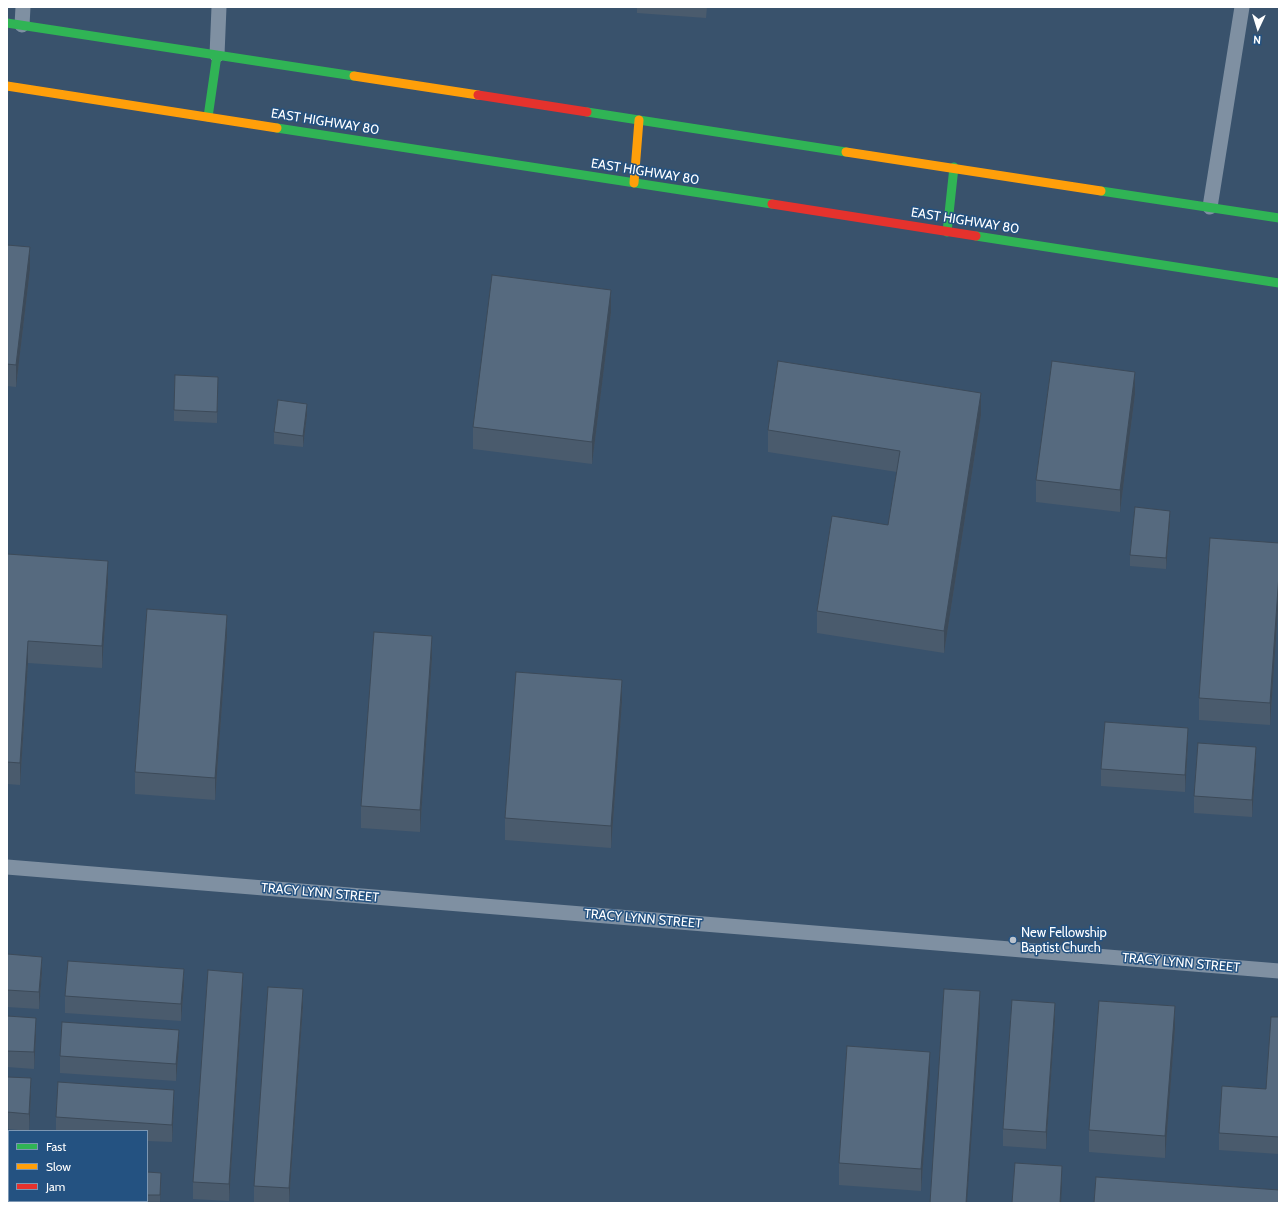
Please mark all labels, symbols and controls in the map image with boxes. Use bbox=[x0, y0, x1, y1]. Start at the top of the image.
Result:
north arrow bbox=[1238, 8, 1278, 48]
text: N bbox=[1253, 33, 1262, 47]
street label: EAST HIGHWAY 80 bbox=[270, 106, 380, 138]
street label: EAST HIGHWAY 80 bbox=[590, 156, 700, 188]
street label: EAST HIGHWAY 80 bbox=[910, 205, 1020, 237]
street label: TRACY LYNN STREET bbox=[260, 880, 380, 906]
street label: TRACY LYNN STREET bbox=[583, 906, 703, 932]
place label: New Fellowship Baptist Church bbox=[1021, 925, 1107, 956]
marker: New Fellowship Baptist Church bbox=[1008, 935, 1018, 945]
street label: TRACY LYNN STREET bbox=[1121, 950, 1241, 976]
legend bbox=[8, 1130, 148, 1202]
text: Fast bbox=[46, 1139, 66, 1154]
text: Slow bbox=[46, 1159, 71, 1174]
text: Jam bbox=[46, 1179, 65, 1194]

